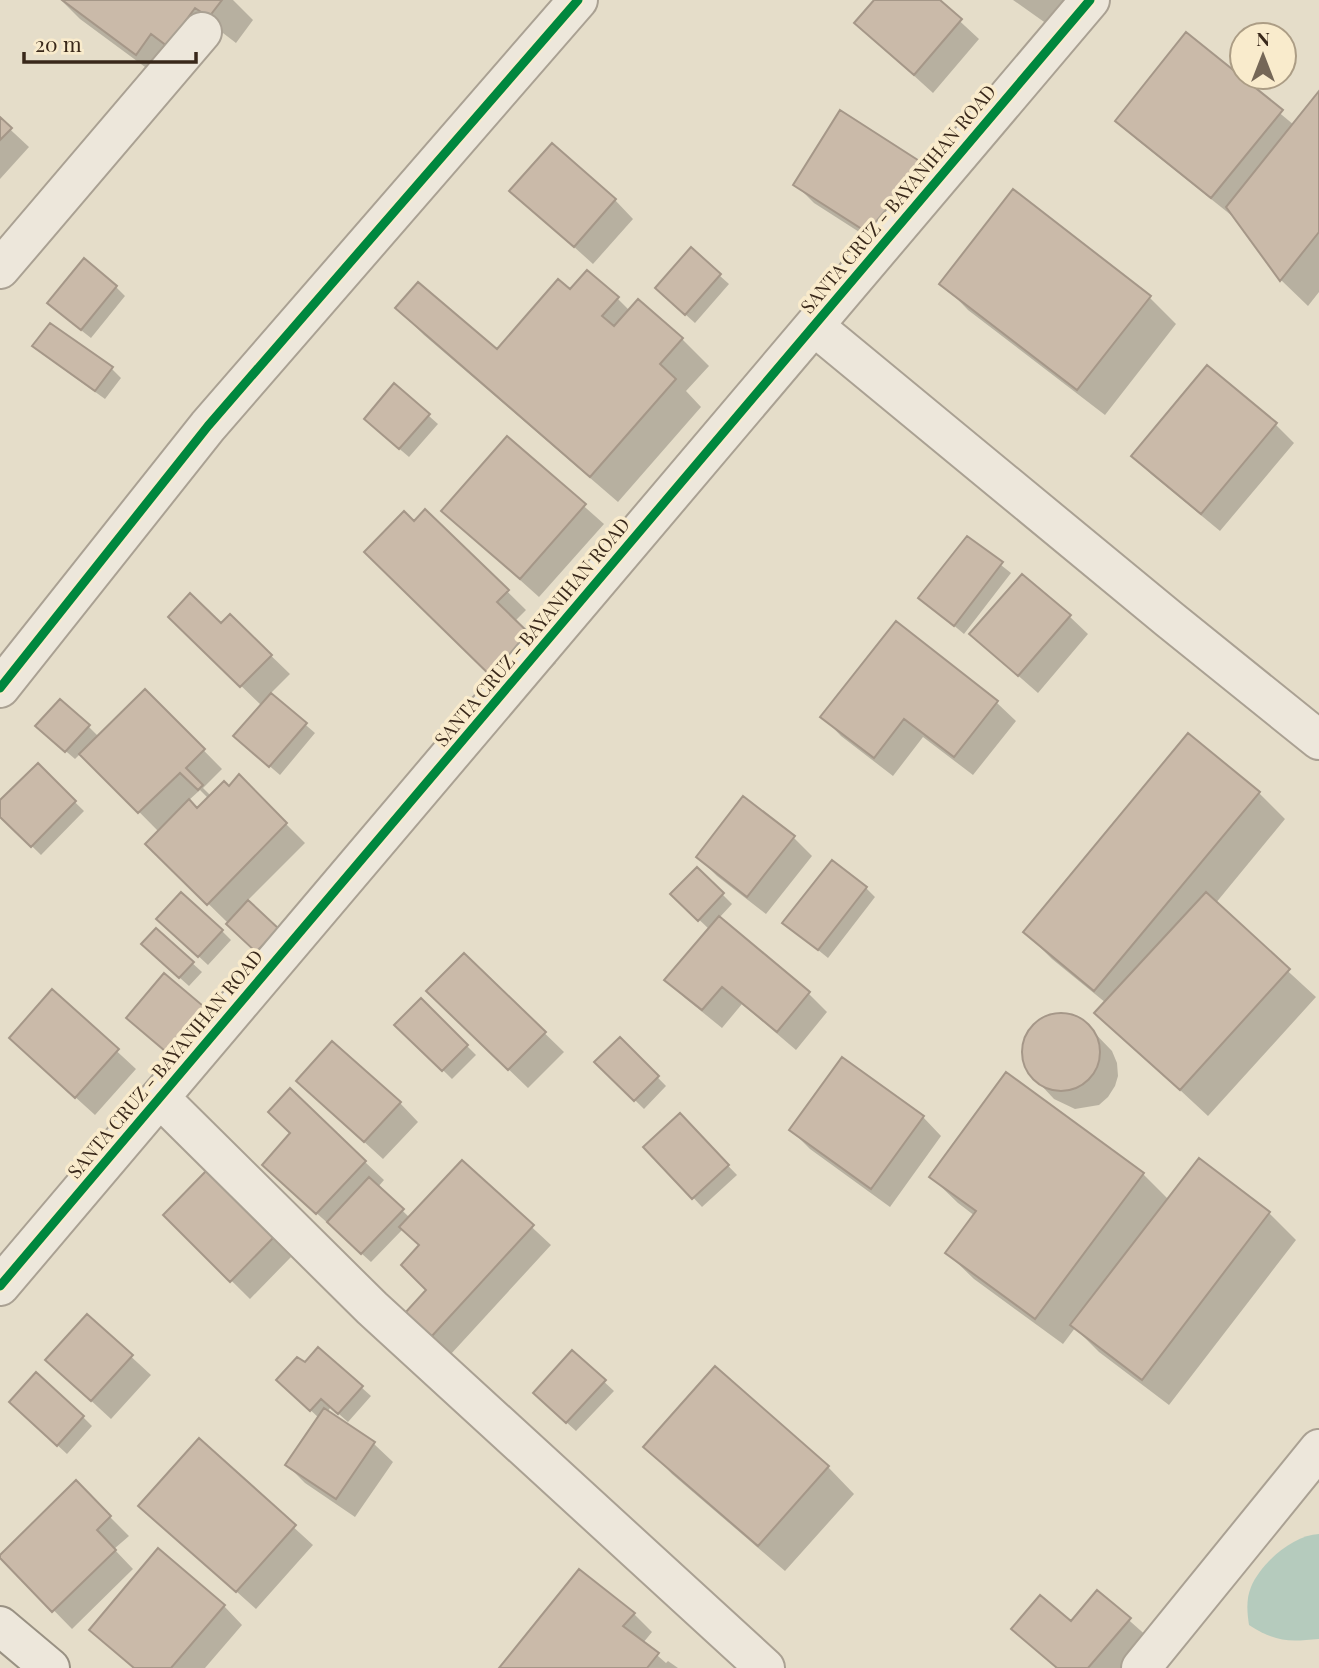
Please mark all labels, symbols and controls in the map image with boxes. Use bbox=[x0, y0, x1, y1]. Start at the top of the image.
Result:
scale bar bbox=[24, 21, 196, 65]
north arrow bbox=[1228, 21, 1298, 91]
text: N bbox=[1256, 25, 1270, 51]
text: 20 m bbox=[35, 29, 82, 57]
street label: SANTA CRUZ - BAYANIHAN ROAD bbox=[794, 78, 1001, 318]
street label: SANTA CRUZ - BAYANIHAN ROAD bbox=[428, 511, 635, 751]
street label: SANTA CRUZ - BAYANIHAN ROAD bbox=[61, 943, 268, 1183]

